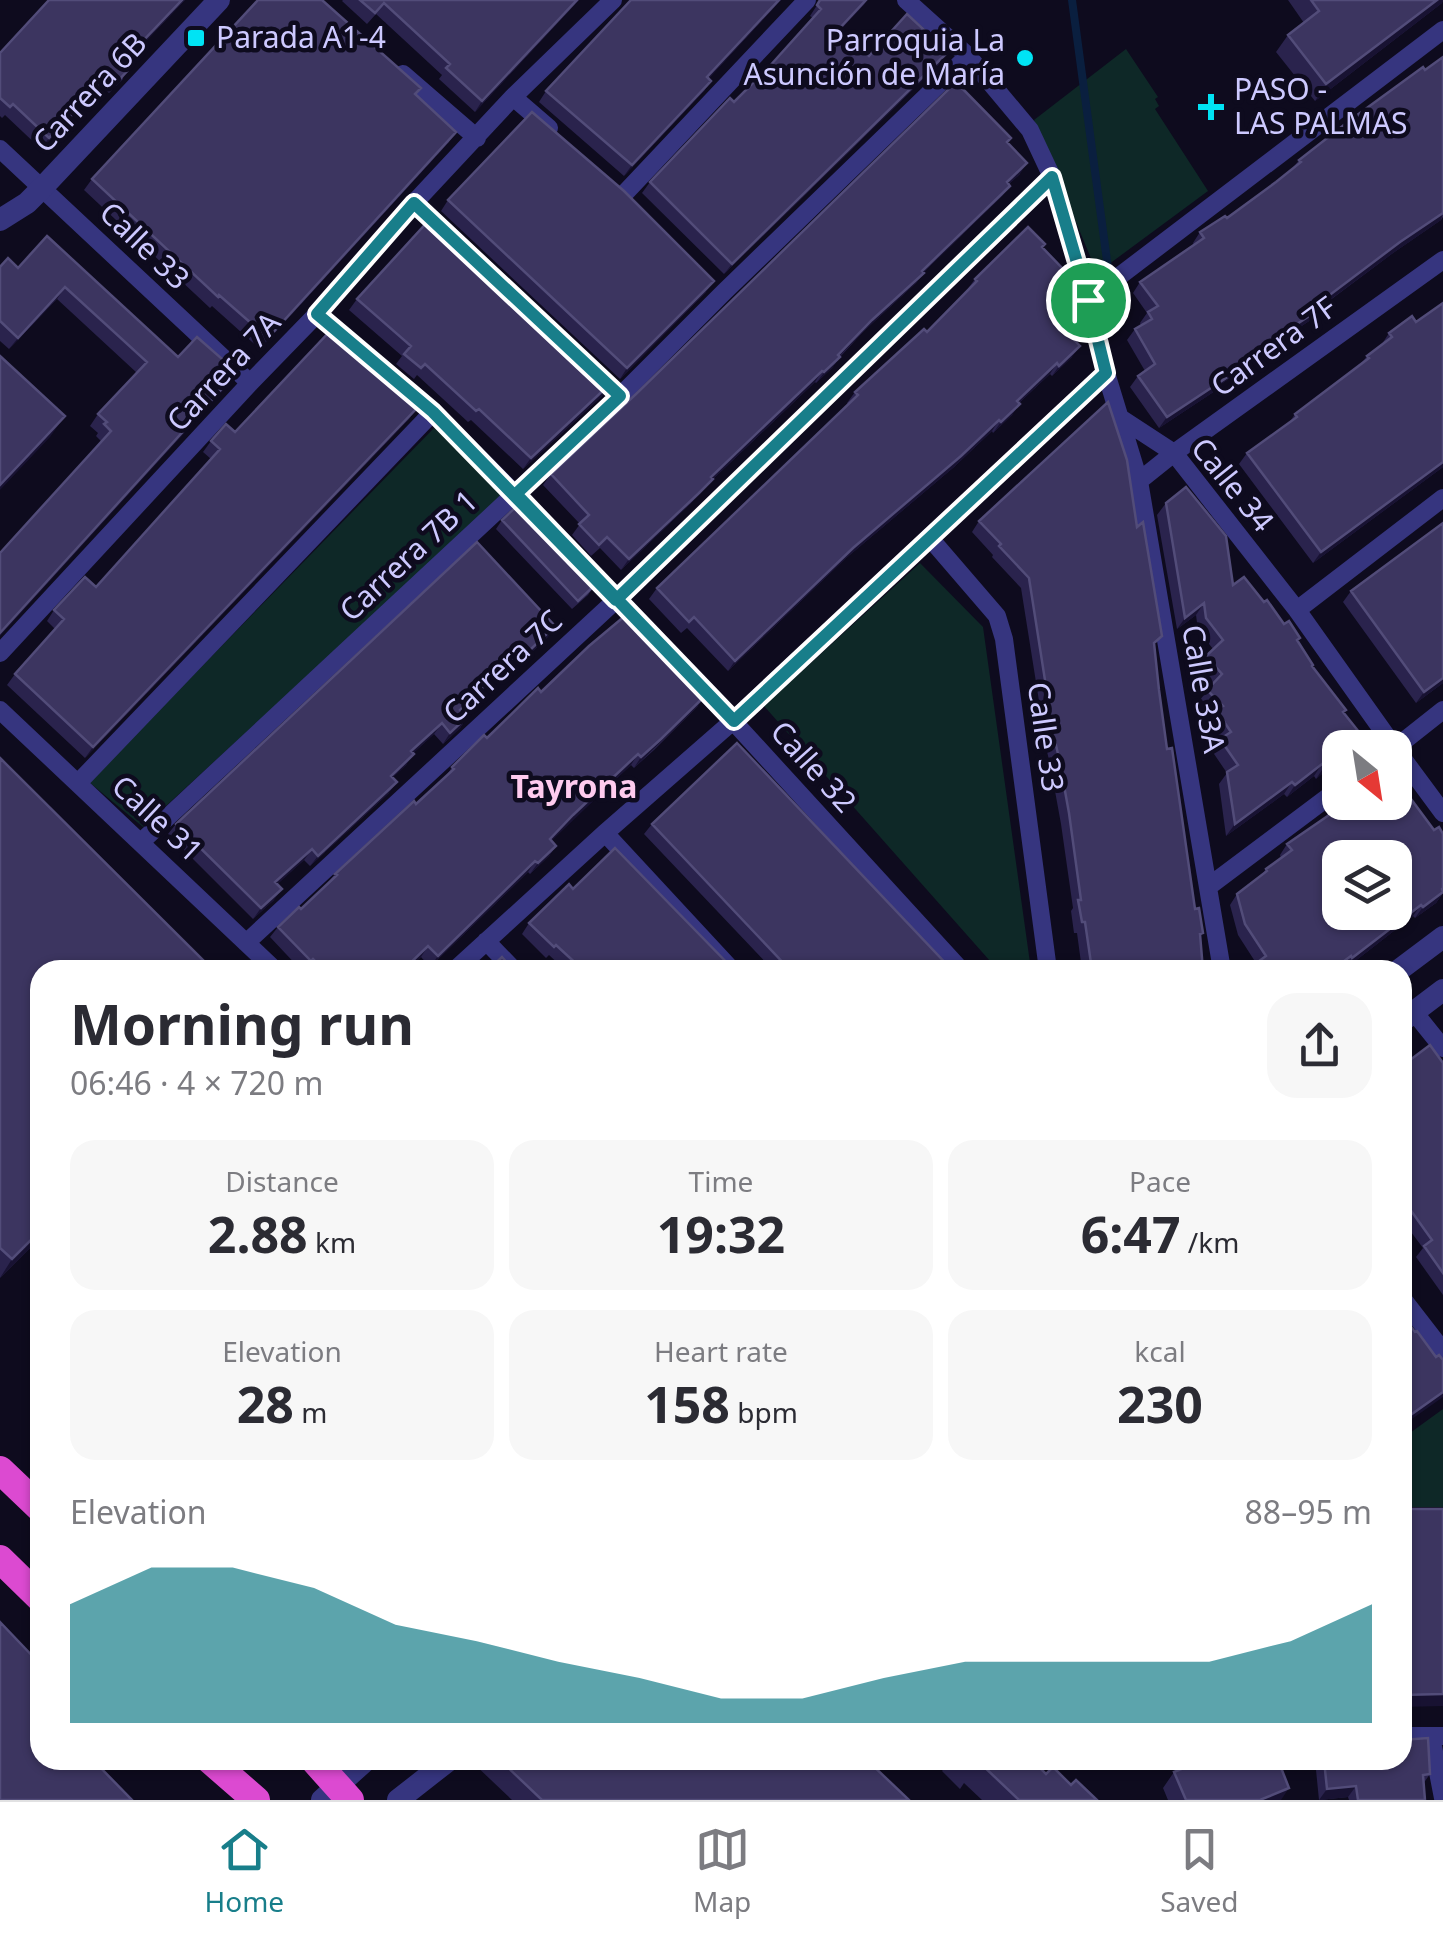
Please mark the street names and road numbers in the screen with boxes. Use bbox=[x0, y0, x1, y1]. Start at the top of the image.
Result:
street label: Carrera 6B bbox=[23, 23, 155, 161]
street label: Calle 33 bbox=[91, 192, 199, 298]
street label: Carrera 7F bbox=[1202, 286, 1344, 405]
street label: Carrera 7A bbox=[157, 302, 289, 440]
street label: Calle 34 bbox=[1183, 428, 1284, 540]
street label: Carrera 7B 1 bbox=[330, 480, 486, 630]
street label: Carrera 7C bbox=[433, 600, 571, 732]
street label: Calle 33A bbox=[1173, 621, 1236, 757]
street label: Calle 33 bbox=[1019, 679, 1074, 794]
street label: Calle 32 bbox=[762, 711, 866, 821]
street label: Calle 31 bbox=[104, 765, 212, 871]

